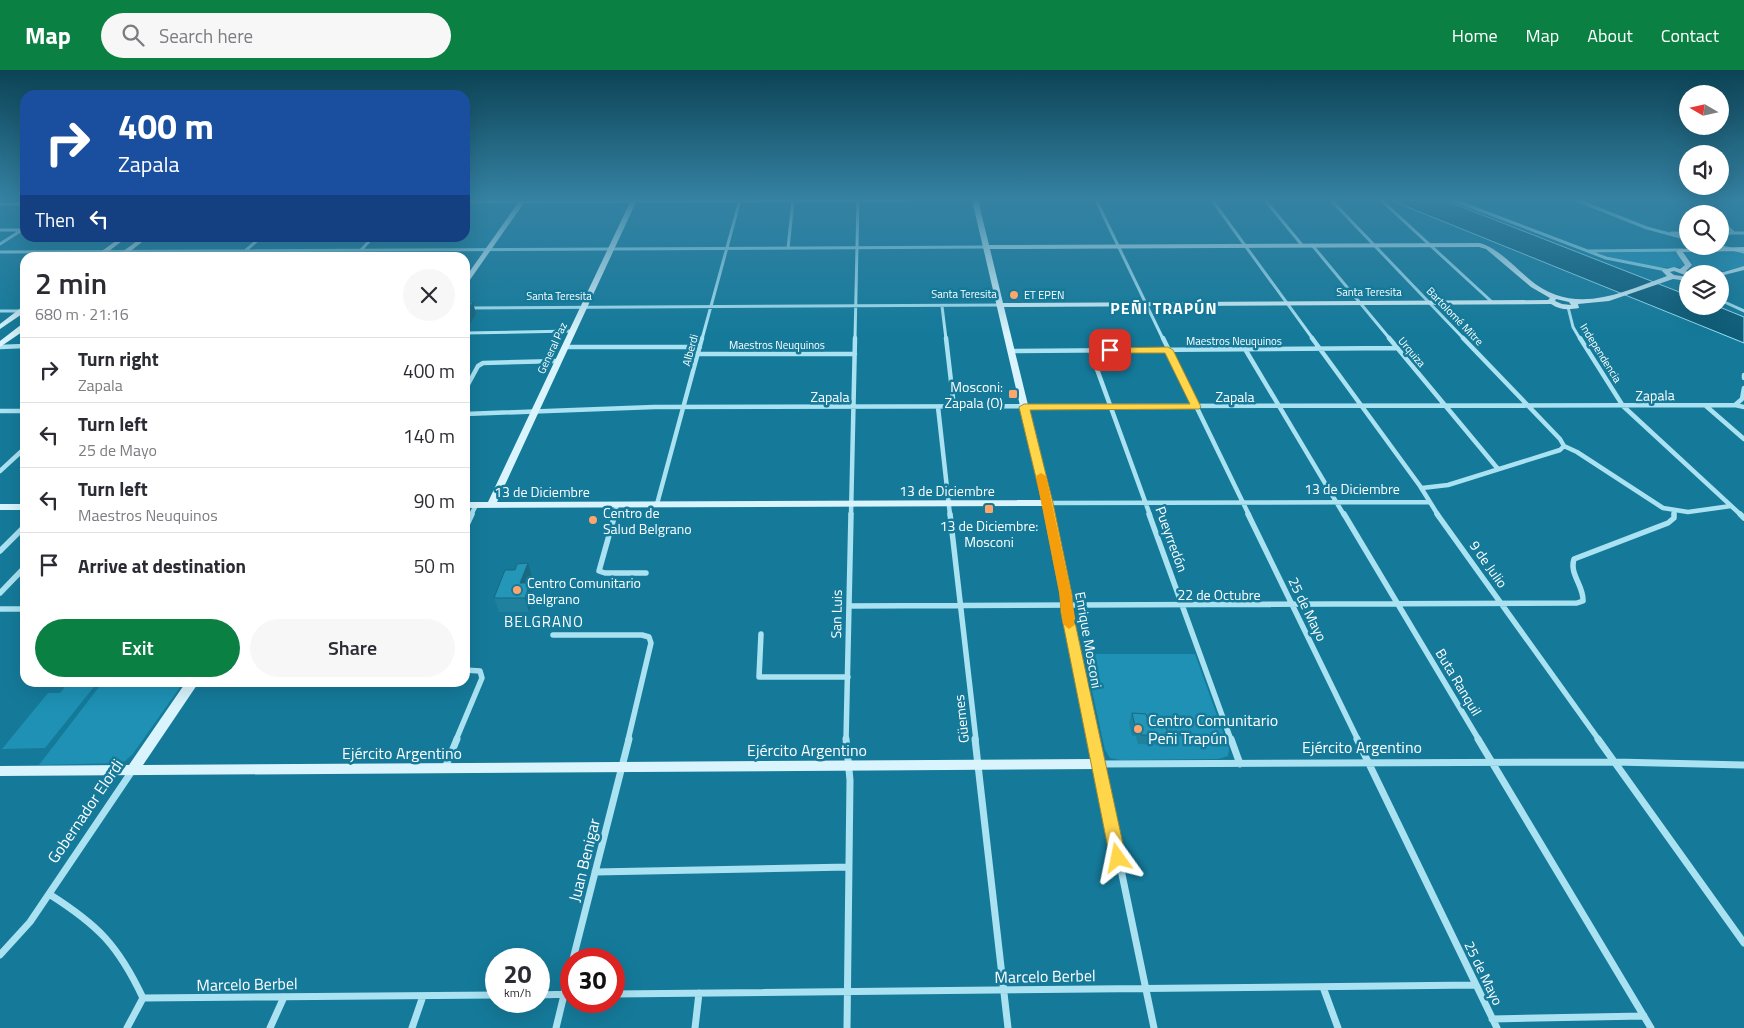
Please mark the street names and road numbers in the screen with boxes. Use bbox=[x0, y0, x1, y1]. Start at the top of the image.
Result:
street label: Bartolomé Mitre bbox=[1423, 283, 1487, 349]
street label: Santa Teresita bbox=[1336, 284, 1402, 300]
street label: Santa Teresita bbox=[931, 286, 997, 302]
street label: Santa Teresita bbox=[526, 288, 592, 304]
street label: General Paz bbox=[533, 320, 571, 376]
street label: Independencia bbox=[1576, 320, 1626, 386]
street label: Alberdi bbox=[678, 332, 702, 368]
street label: Maestros Neuquinos bbox=[1186, 333, 1282, 349]
street label: Urquiza bbox=[1395, 333, 1430, 371]
street label: Maestros Neuquinos bbox=[729, 337, 825, 353]
street label: Zapala bbox=[1635, 384, 1675, 406]
street label: Zapala bbox=[810, 386, 850, 407]
street label: Zapala bbox=[1215, 386, 1255, 407]
street label: 13 de Diciembre bbox=[1304, 478, 1400, 499]
street label: 13 de Diciembre bbox=[899, 480, 995, 501]
street label: 13 de Diciembre bbox=[494, 481, 590, 502]
street label: Pueyrredón bbox=[1150, 503, 1194, 575]
street label: 9 de Julio bbox=[1465, 536, 1513, 592]
street label: 25 de Mayo bbox=[1283, 573, 1333, 645]
street label: 22 de Octubre bbox=[1177, 584, 1261, 605]
street label: San Luis bbox=[825, 589, 847, 639]
street label: Enrique Mosconi bbox=[1070, 590, 1108, 690]
street label: Buta Ranquil bbox=[1431, 644, 1487, 720]
street label: Güemes bbox=[948, 694, 974, 744]
street label: Ejército Argentino bbox=[1302, 735, 1422, 759]
street label: Ejército Argentino bbox=[747, 738, 867, 762]
street label: Ejército Argentino bbox=[342, 741, 462, 765]
street label: Gobernador Elordi bbox=[41, 754, 129, 868]
street label: Juan Benigar bbox=[562, 815, 606, 904]
street label: 25 de Mayo bbox=[1459, 937, 1509, 1009]
street label: Marcelo Berbel bbox=[994, 963, 1096, 989]
street label: Marcelo Berbel bbox=[196, 971, 298, 997]

